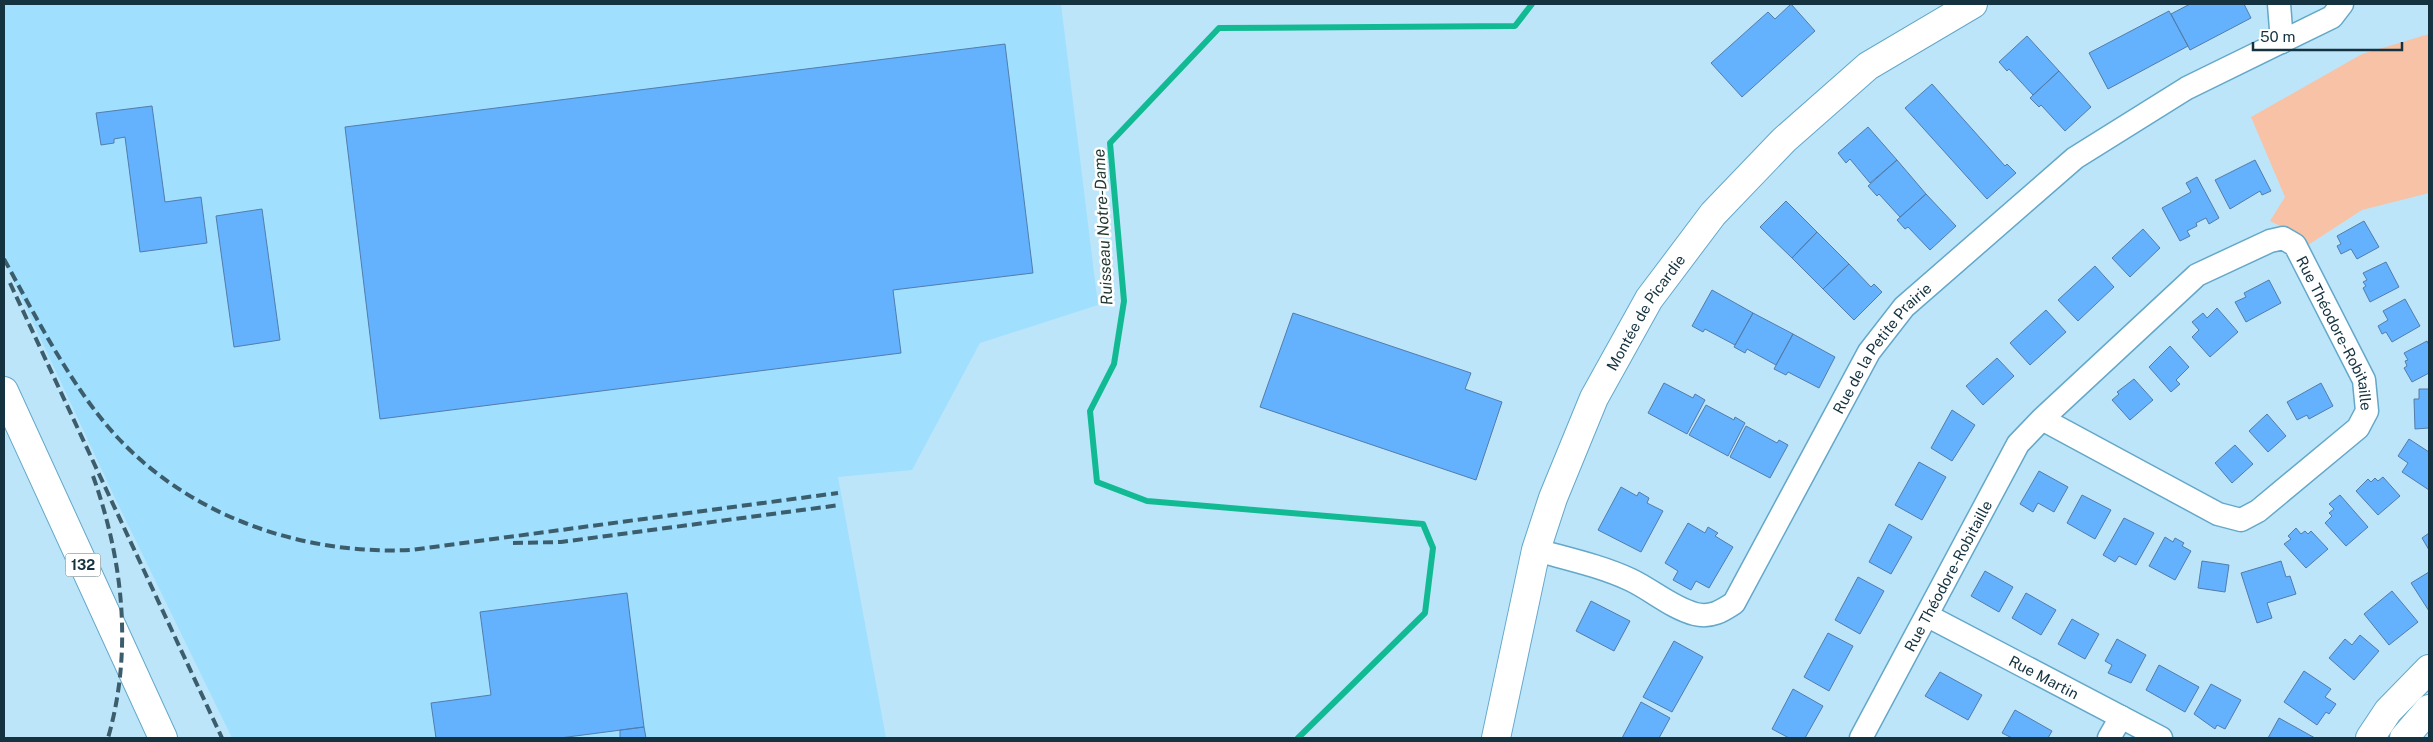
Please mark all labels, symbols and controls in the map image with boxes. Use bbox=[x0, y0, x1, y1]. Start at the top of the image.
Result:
scale bar bbox=[2253, 20, 2402, 52]
text: 50 m bbox=[2260, 28, 2295, 45]
water label: Ruisseau Notre-Dame bbox=[1089, 148, 1117, 306]
street label: Montée de Picardie bbox=[1603, 251, 1688, 373]
street label: Rue Théodore-Robitaille bbox=[2293, 253, 2375, 411]
street label: Rue de la Petite Prairie bbox=[1829, 279, 1934, 416]
street label: Rue Théodore-Robitaille bbox=[1900, 497, 1995, 654]
road number: 132 bbox=[66, 554, 100, 576]
street label: Rue Martin bbox=[2006, 652, 2082, 702]

